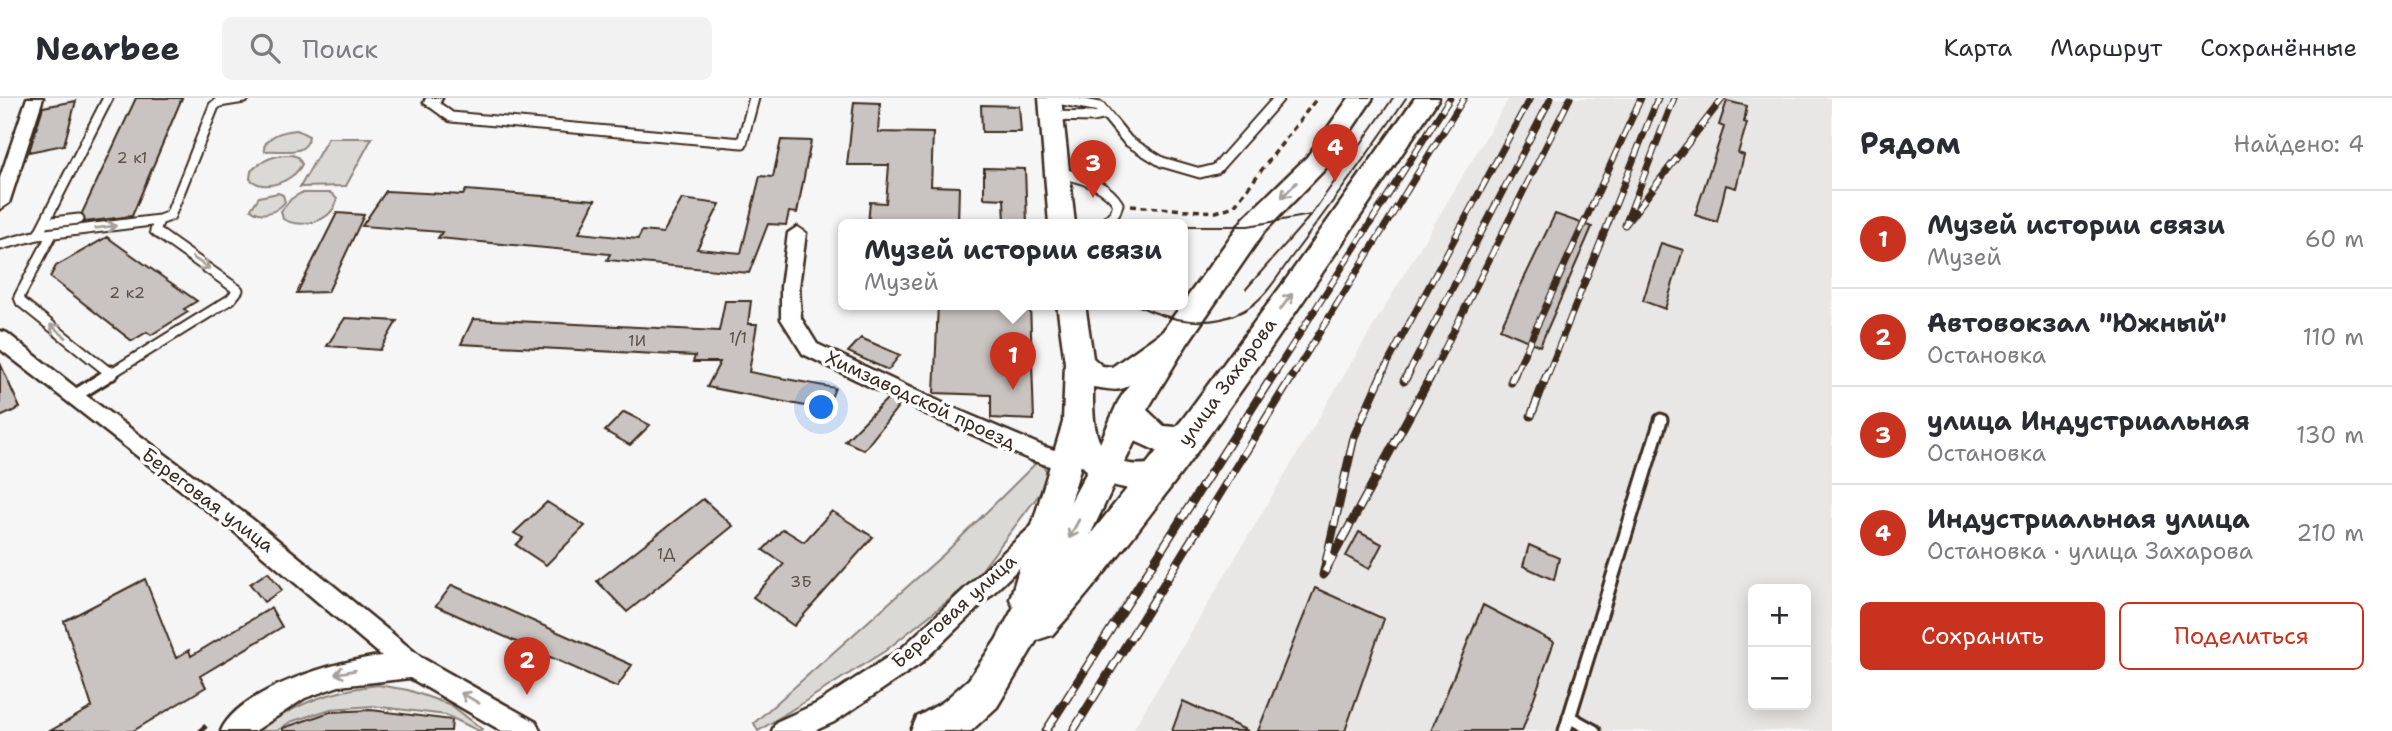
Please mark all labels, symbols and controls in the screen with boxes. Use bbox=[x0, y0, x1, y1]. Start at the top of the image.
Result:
search box bbox=[222, 17, 712, 80]
text: Nearbee bbox=[35, 26, 180, 71]
icon: search bbox=[246, 29, 284, 67]
text: Поиск bbox=[302, 31, 378, 66]
text: Карта bbox=[1944, 32, 2012, 64]
text: Маршрут bbox=[2050, 32, 2162, 64]
text: Сохранённые bbox=[2200, 32, 2357, 64]
text: Рядом bbox=[1860, 123, 1960, 164]
pin: 4 bbox=[1312, 124, 1358, 182]
text: Найдено: 4 bbox=[2234, 129, 2364, 159]
pin: 3 bbox=[1070, 140, 1116, 198]
house number: 2 к1 bbox=[117, 147, 147, 168]
one-way arrow bbox=[1281, 181, 1298, 198]
text: Музей истории связи bbox=[1927, 207, 2225, 242]
popup bbox=[838, 219, 1188, 310]
one-way arrow bbox=[94, 220, 117, 233]
text: 1 bbox=[1878, 224, 1888, 254]
text: 60 m bbox=[2305, 224, 2364, 254]
text: Музей истории связи bbox=[864, 232, 1162, 267]
text: Музей bbox=[1927, 242, 2002, 272]
one-way arrow bbox=[191, 256, 210, 270]
text: Музей bbox=[864, 267, 939, 297]
house number: 2 к2 bbox=[109, 282, 145, 303]
one-way arrow bbox=[1279, 293, 1293, 312]
text: Автовокзал "Южный" bbox=[1927, 305, 2227, 340]
street label: улица Захарова bbox=[1172, 313, 1282, 451]
text: 2 bbox=[1875, 322, 1891, 352]
text: 110 m bbox=[2302, 322, 2364, 352]
one-way arrow bbox=[49, 324, 67, 339]
house number: 1/1 bbox=[729, 327, 747, 348]
house number: 1И bbox=[628, 330, 646, 351]
pin: 1 bbox=[990, 332, 1036, 390]
text: Остановка bbox=[1927, 340, 2046, 370]
street label: Химзаводской проезд bbox=[822, 345, 1020, 455]
your location bbox=[804, 390, 838, 424]
text: улица Индустриальная bbox=[1927, 403, 2250, 438]
text: 3 bbox=[1875, 420, 1891, 450]
text: 130 m bbox=[2296, 420, 2364, 450]
text: Остановка bbox=[1927, 438, 2046, 468]
street label: Береговая улица bbox=[137, 442, 279, 558]
text: Индустриальная улица bbox=[1927, 501, 2250, 536]
one-way arrow bbox=[1067, 518, 1080, 539]
text: 4 bbox=[1875, 518, 1891, 548]
text: 210 m bbox=[2296, 518, 2364, 548]
text: Остановка · улица Захарова bbox=[1927, 536, 2253, 566]
house number: 1Д bbox=[657, 543, 675, 564]
street label: Береговая улица bbox=[886, 548, 1022, 674]
house number: 3Б bbox=[790, 571, 812, 592]
map controls bbox=[1748, 584, 1811, 710]
button: + bbox=[1748, 584, 1811, 647]
button: Сохранить bbox=[1860, 602, 2105, 670]
button: Поделиться bbox=[2119, 602, 2364, 670]
pin: 2 bbox=[504, 637, 550, 695]
button: − bbox=[1748, 647, 1811, 710]
one-way arrow bbox=[334, 666, 357, 679]
one-way arrow bbox=[460, 691, 481, 704]

